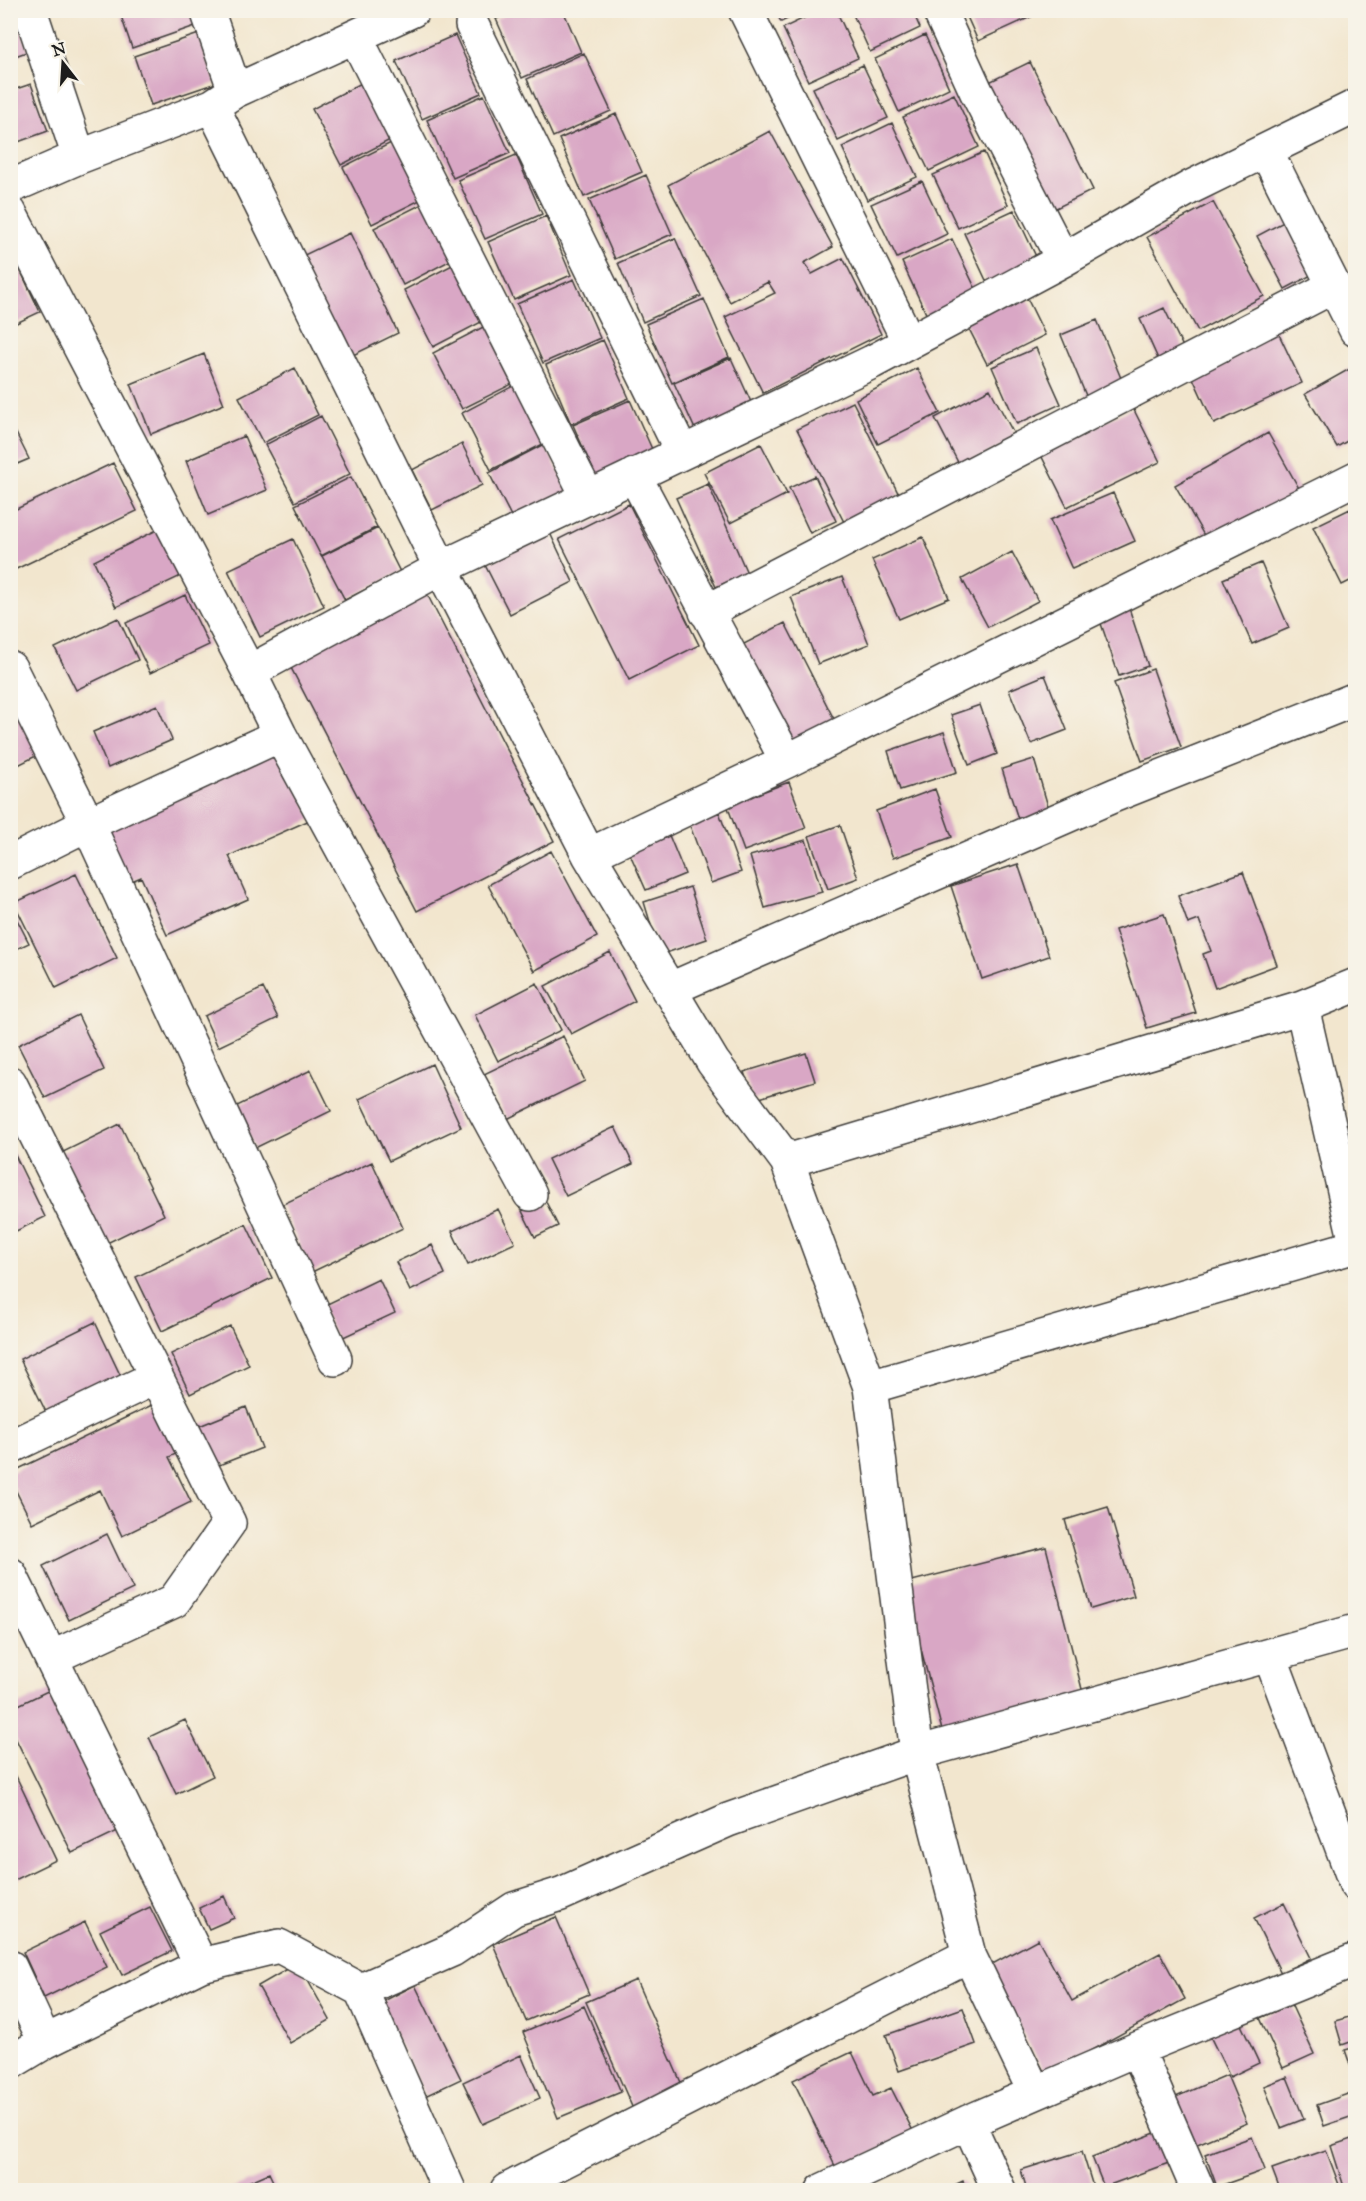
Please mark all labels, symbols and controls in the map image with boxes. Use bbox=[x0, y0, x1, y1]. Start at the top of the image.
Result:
north arrow bbox=[33, 33, 93, 93]
text: N bbox=[49, 38, 68, 60]

